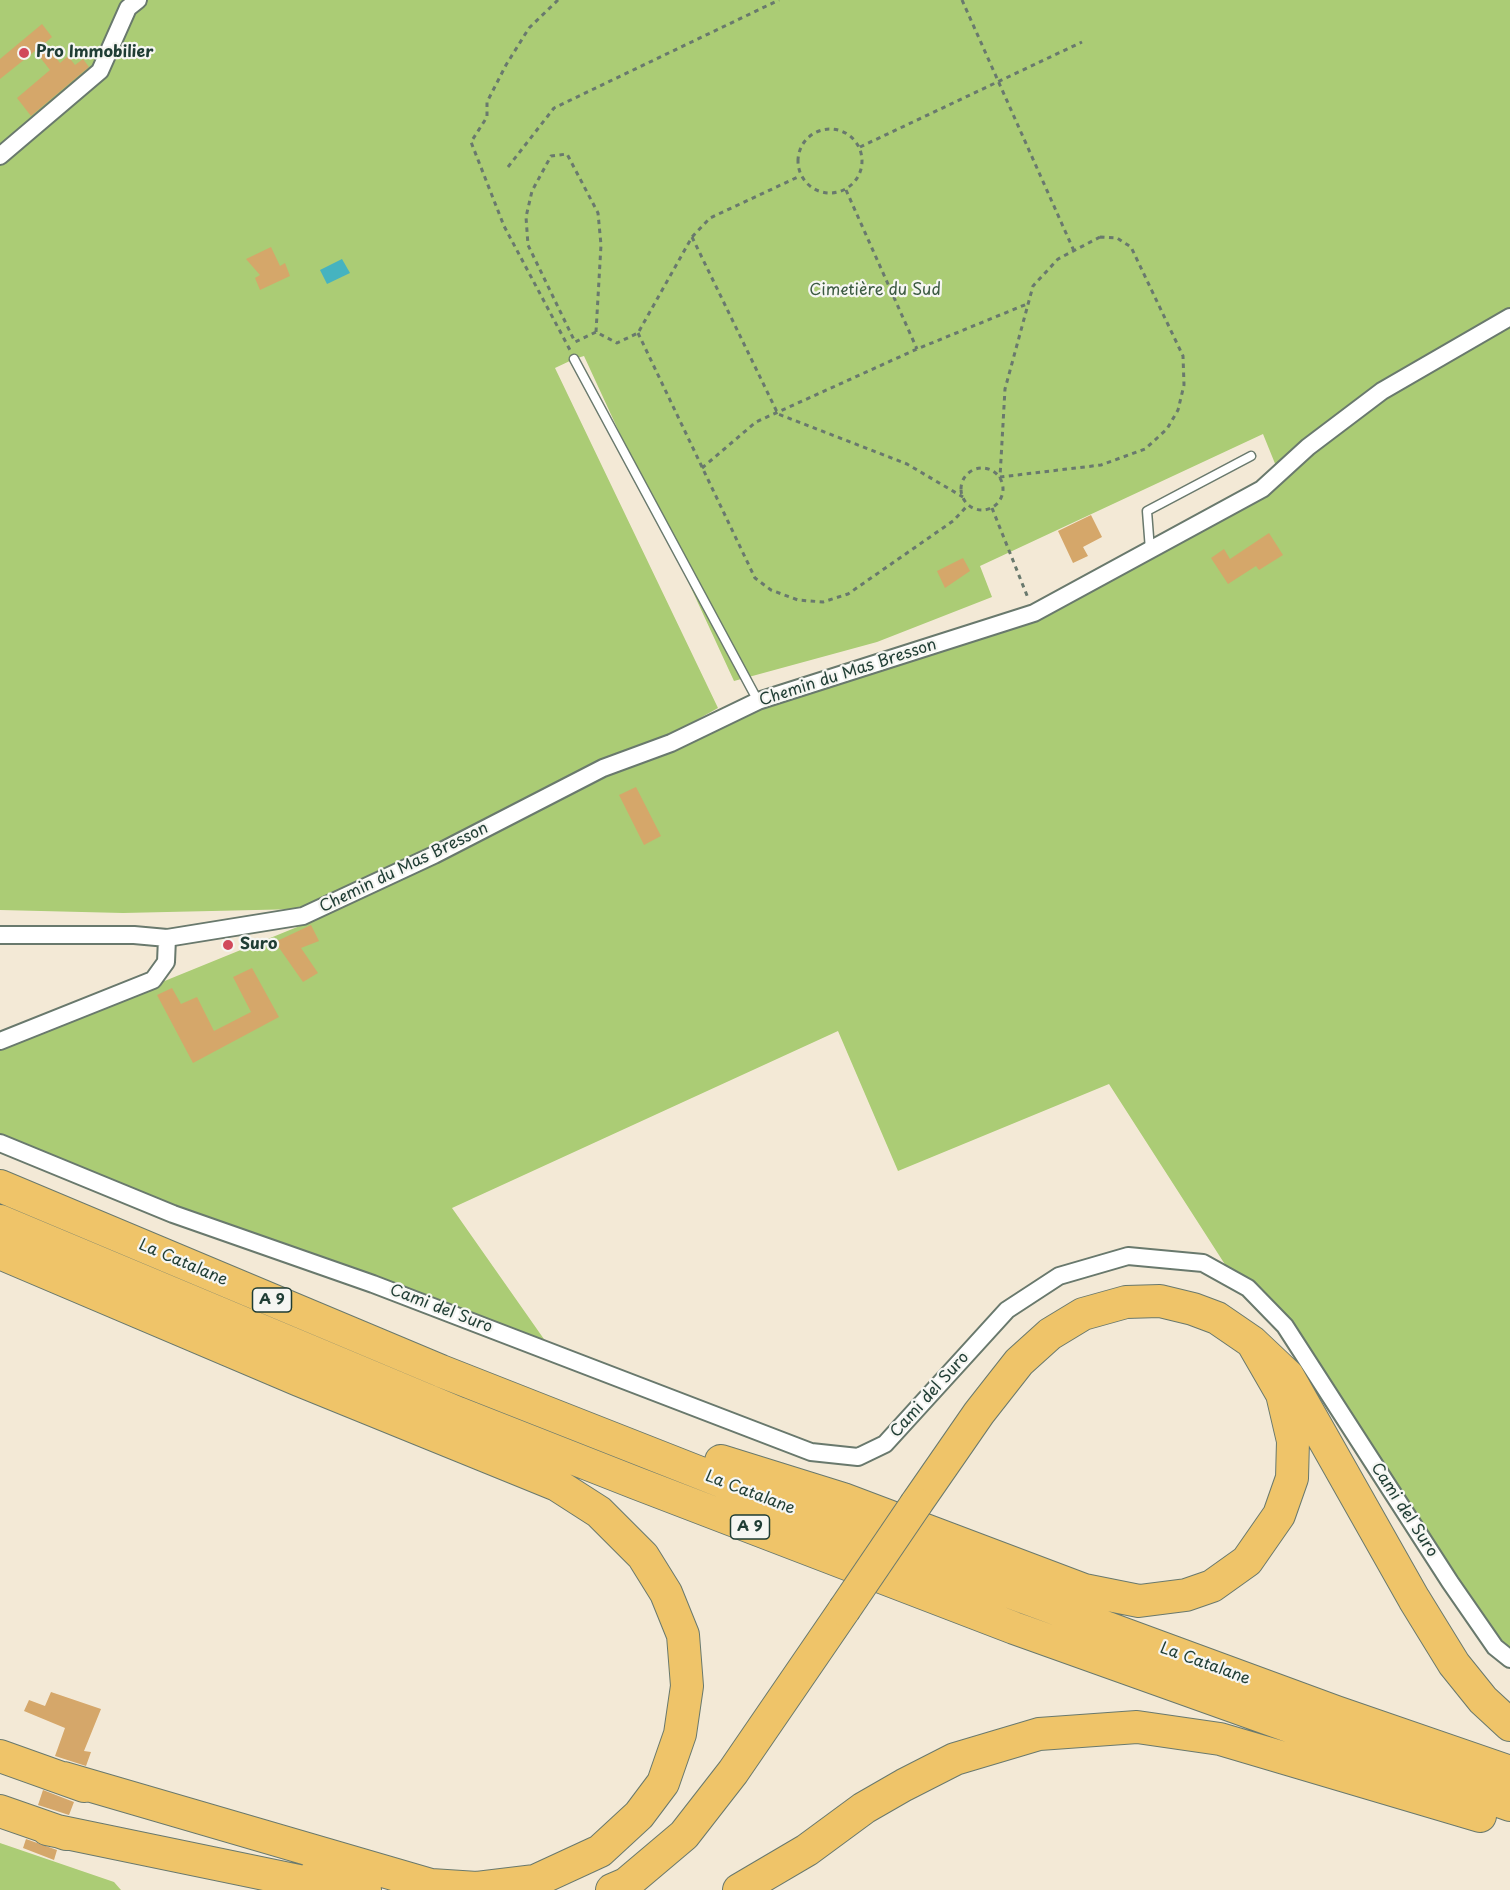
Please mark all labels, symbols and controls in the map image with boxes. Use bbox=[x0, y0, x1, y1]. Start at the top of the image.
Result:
place label: Pro Immobilier bbox=[36, 43, 153, 63]
marker: Pro Immobilier bbox=[17, 46, 31, 60]
park label: Cimetière du Sud bbox=[809, 281, 941, 301]
street label: Chemin du Mas Bresson bbox=[757, 635, 939, 711]
street label: Chemin du Mas Bresson bbox=[317, 819, 491, 917]
place label: Suro bbox=[240, 935, 277, 955]
marker: Suro bbox=[221, 938, 235, 952]
street label: La Catalane bbox=[136, 1236, 230, 1290]
street label: Cami del Suro bbox=[387, 1281, 495, 1337]
road number: A 9 bbox=[252, 1288, 292, 1312]
street label: Cami del Suro bbox=[887, 1348, 973, 1442]
street label: Cami del Suro bbox=[1366, 1459, 1442, 1561]
street label: La Catalane bbox=[702, 1467, 798, 1519]
road number: A 9 bbox=[730, 1515, 770, 1539]
street label: La Catalane bbox=[1157, 1639, 1253, 1689]

